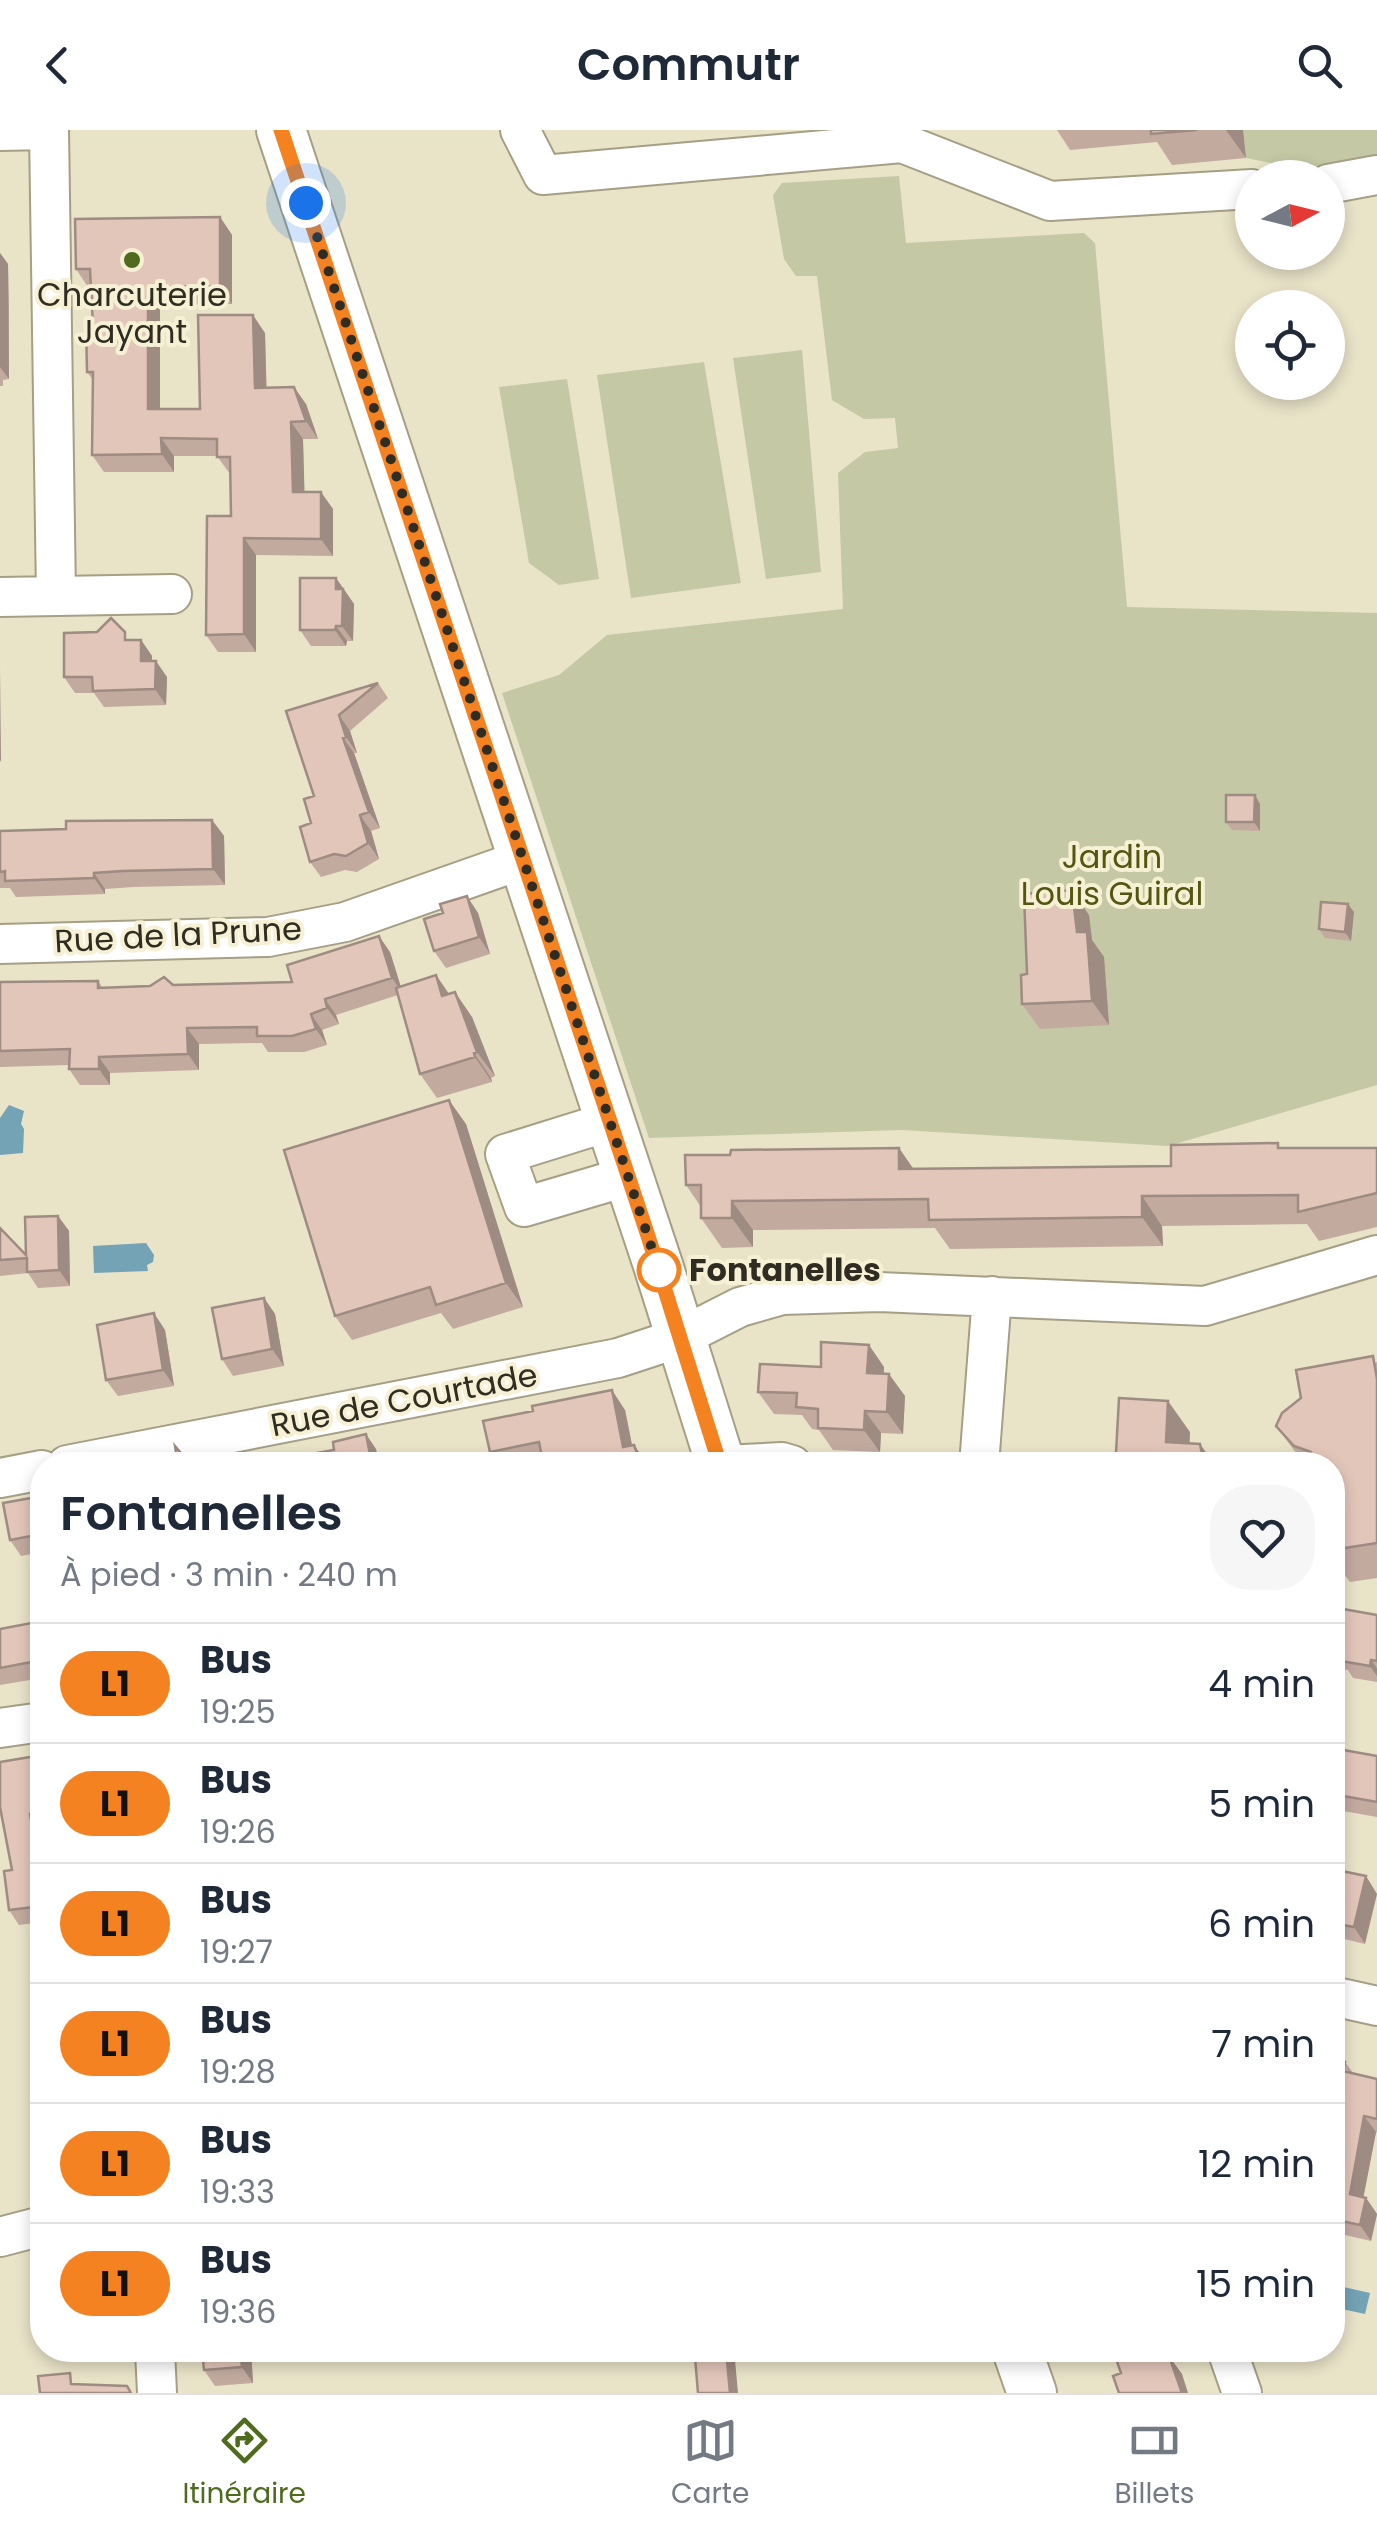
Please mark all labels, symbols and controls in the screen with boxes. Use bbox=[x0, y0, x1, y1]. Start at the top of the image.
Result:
text: Commutr bbox=[577, 33, 800, 96]
icon: back bbox=[30, 38, 85, 93]
icon: search bbox=[1292, 38, 1347, 93]
north arrow bbox=[1235, 160, 1345, 270]
map controls bbox=[1235, 160, 1345, 400]
your location bbox=[281, 178, 331, 228]
marker: Charcuterie Jayant bbox=[121, 249, 143, 271]
place label: Charcuterie Jayant bbox=[37, 272, 227, 354]
button: locate bbox=[1235, 290, 1345, 400]
park label: Jardin Louis Guiral bbox=[1021, 834, 1203, 916]
street label: Rue de la Prune bbox=[53, 906, 303, 963]
place label: Fontanelles bbox=[689, 1247, 881, 1292]
marker: Fontanelles bbox=[638, 1249, 680, 1291]
street label: Rue de Courtade bbox=[267, 1352, 541, 1447]
text: Fontanelles bbox=[60, 1480, 343, 1547]
button: heart bbox=[1210, 1485, 1315, 1590]
text: À pied · 3 min · 240 m bbox=[60, 1552, 398, 1597]
text: Bus bbox=[200, 1633, 272, 1686]
text: 4 min bbox=[1208, 1657, 1315, 1710]
text: L1 bbox=[100, 1659, 130, 1708]
text: 19:25 bbox=[200, 1689, 276, 1734]
text: Bus bbox=[200, 1753, 272, 1806]
text: 5 min bbox=[1208, 1777, 1315, 1830]
text: L1 bbox=[100, 1779, 130, 1828]
text: 19:26 bbox=[200, 1809, 276, 1854]
text: Bus bbox=[200, 1873, 272, 1926]
text: 6 min bbox=[1208, 1897, 1315, 1950]
text: L1 bbox=[100, 1899, 130, 1948]
text: 19:27 bbox=[200, 1929, 273, 1974]
text: Bus bbox=[200, 1993, 272, 2046]
text: 7 min bbox=[1211, 2017, 1315, 2070]
text: L1 bbox=[100, 2019, 130, 2068]
text: 19:28 bbox=[200, 2049, 276, 2094]
text: Bus bbox=[200, 2113, 272, 2166]
text: 12 min bbox=[1198, 2137, 1315, 2190]
text: L1 bbox=[100, 2139, 130, 2188]
text: 19:33 bbox=[200, 2169, 275, 2214]
text: Bus bbox=[200, 2233, 272, 2286]
text: 15 min bbox=[1196, 2257, 1315, 2310]
text: L1 bbox=[100, 2259, 130, 2308]
text: 19:36 bbox=[200, 2289, 276, 2334]
tab: Itinéraire bbox=[183, 2413, 306, 2515]
tab: Carte bbox=[671, 2413, 749, 2515]
tab: Billets bbox=[1114, 2413, 1194, 2515]

